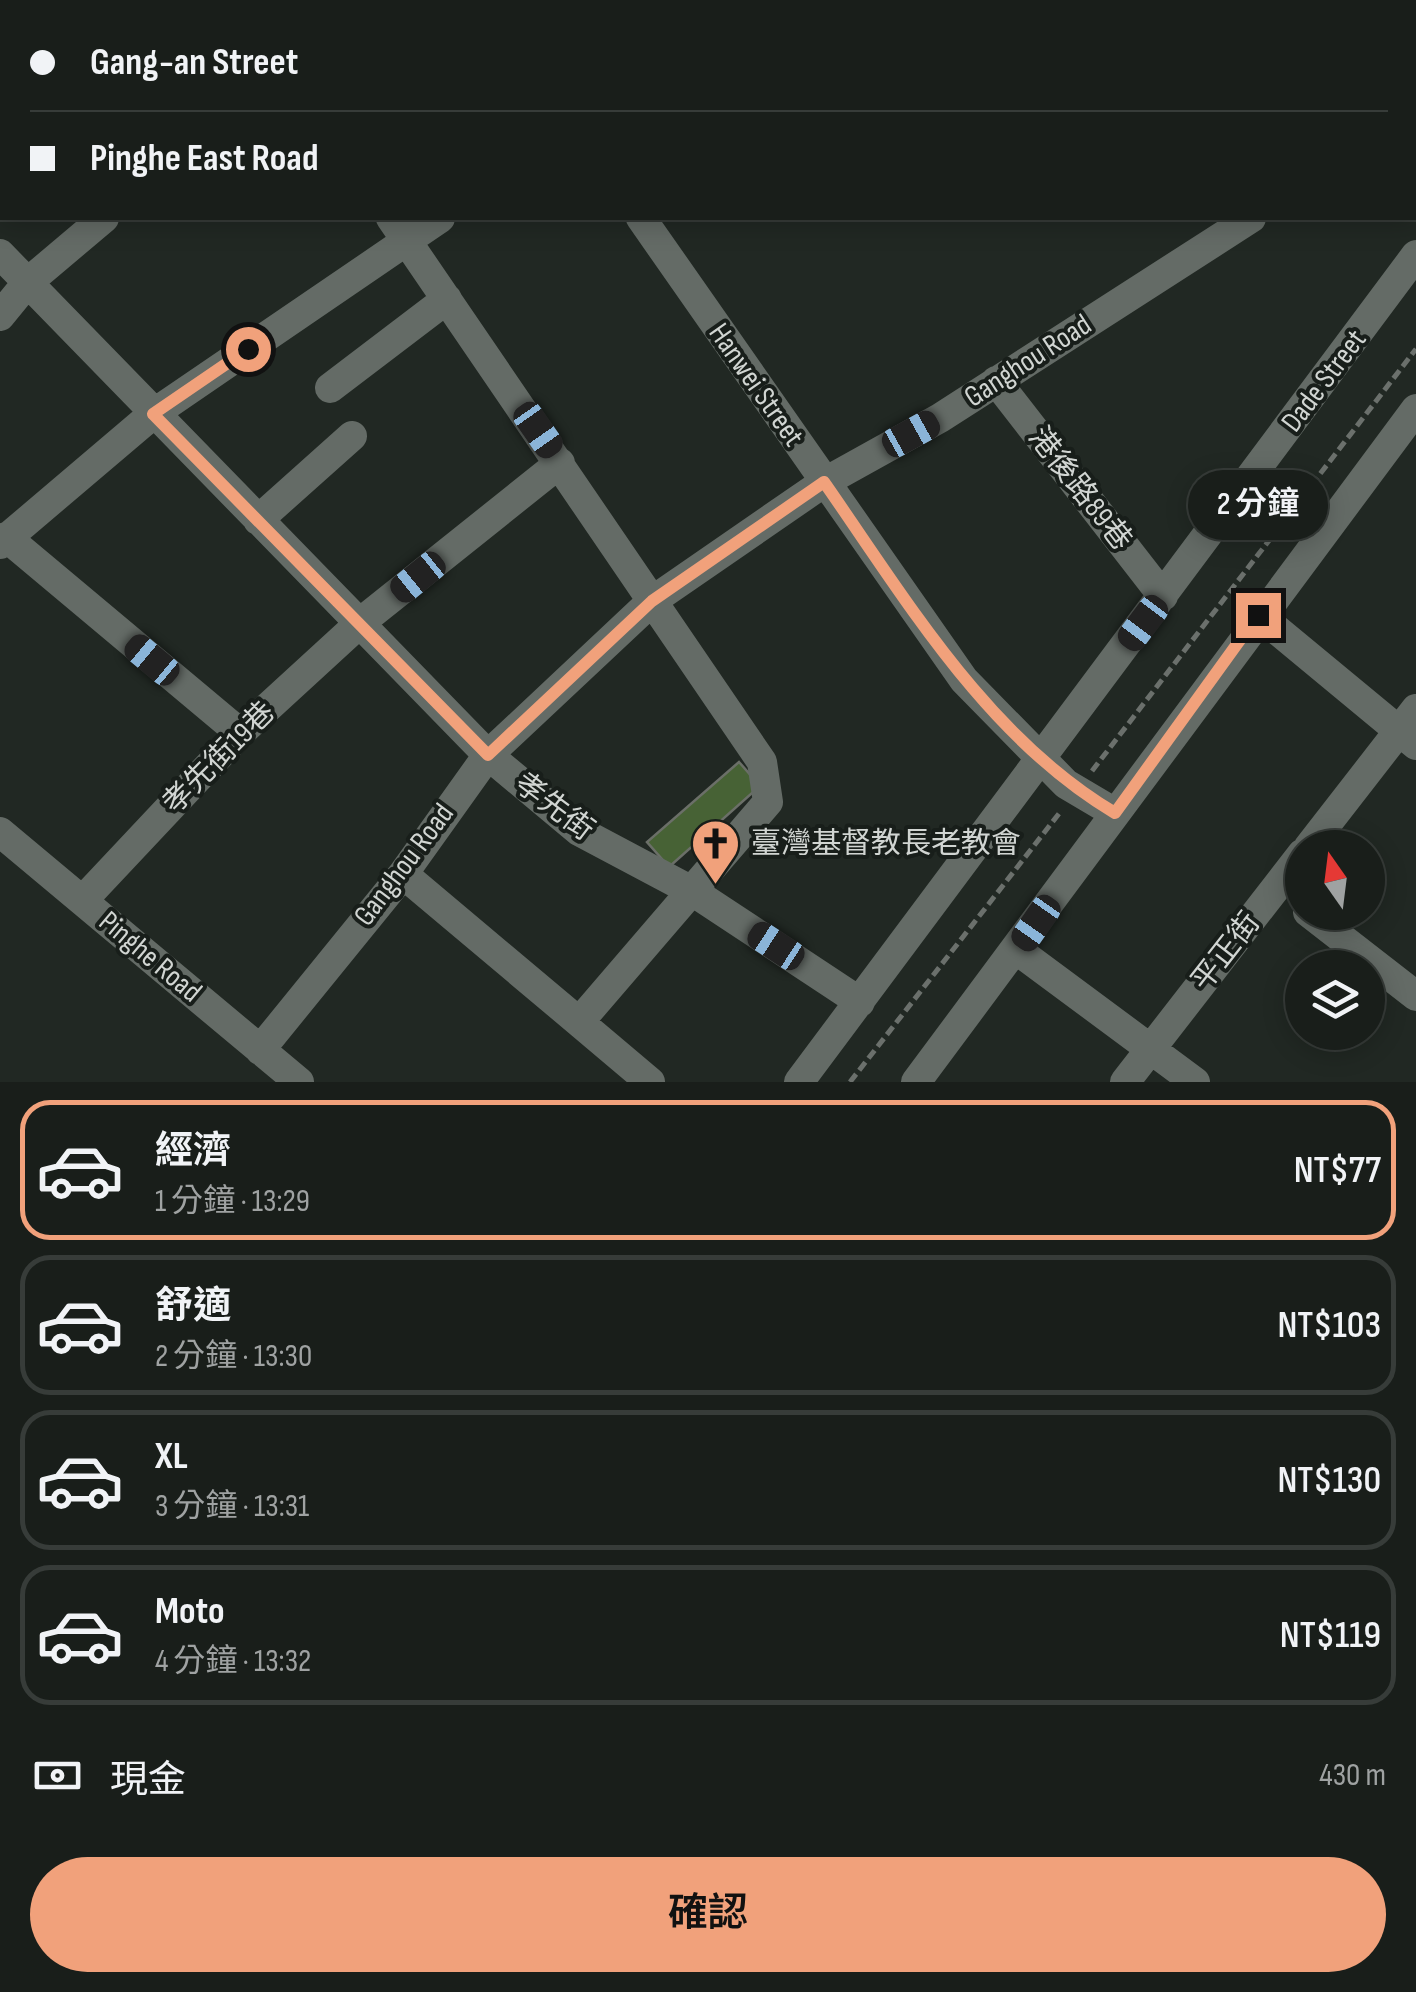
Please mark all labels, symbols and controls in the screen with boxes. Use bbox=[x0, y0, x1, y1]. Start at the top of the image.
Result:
text: Gang-an Street bbox=[90, 40, 298, 85]
text: Pinghe East Road bbox=[90, 136, 318, 181]
street label: Ganghou Road bbox=[958, 307, 1098, 415]
street label: Hanwei Street bbox=[701, 316, 811, 454]
street label: Dade Street bbox=[1274, 323, 1374, 439]
route start bbox=[226, 327, 271, 372]
car bbox=[509, 397, 567, 463]
car bbox=[877, 406, 945, 462]
street label: 港後路89巷 bbox=[1021, 420, 1139, 558]
callout: 2 分鐘 bbox=[1188, 470, 1328, 540]
text: 2 分鐘 bbox=[1217, 485, 1299, 524]
car bbox=[385, 546, 451, 608]
car bbox=[1113, 590, 1173, 656]
route end bbox=[1236, 593, 1281, 638]
car bbox=[119, 629, 185, 691]
street label: 孝先街19巷 bbox=[155, 694, 283, 822]
street label: 孝先街 bbox=[507, 766, 601, 848]
street label: Ganghou Road bbox=[346, 797, 462, 933]
church icon: 臺灣基督教長老教會 bbox=[690, 818, 742, 886]
place label: 臺灣基督教長老教會 bbox=[751, 826, 1021, 862]
north arrow bbox=[1285, 830, 1385, 930]
map controls bbox=[1285, 830, 1385, 1050]
car bbox=[1007, 890, 1065, 956]
street label: Pinghe Road bbox=[91, 904, 209, 1010]
street label: 平正街 bbox=[1184, 905, 1268, 999]
car bbox=[743, 917, 809, 975]
button: layers bbox=[1285, 950, 1385, 1050]
icon: car bbox=[35, 1125, 125, 1215]
text: 經濟 bbox=[155, 1129, 231, 1174]
text: NT$77 bbox=[1294, 1148, 1381, 1193]
text: 1 分鐘 · 13:29 bbox=[155, 1182, 310, 1221]
icon: car bbox=[35, 1280, 125, 1370]
text: 舒適 bbox=[155, 1284, 231, 1329]
text: NT$103 bbox=[1277, 1303, 1381, 1348]
text: 2 分鐘 · 13:30 bbox=[155, 1337, 312, 1376]
text: XL bbox=[155, 1434, 188, 1479]
icon: car bbox=[35, 1435, 125, 1525]
text: NT$130 bbox=[1277, 1458, 1381, 1503]
text: 3 分鐘 · 13:31 bbox=[155, 1487, 309, 1526]
text: Moto bbox=[155, 1589, 225, 1634]
icon: car bbox=[35, 1590, 125, 1680]
text: NT$119 bbox=[1280, 1613, 1381, 1658]
text: 4 分鐘 · 13:32 bbox=[155, 1642, 311, 1681]
icon: cash bbox=[30, 1748, 85, 1803]
text: 430 m bbox=[1319, 1756, 1386, 1795]
text: 現金 bbox=[110, 1758, 186, 1803]
button: 確認 bbox=[30, 1857, 1386, 1972]

